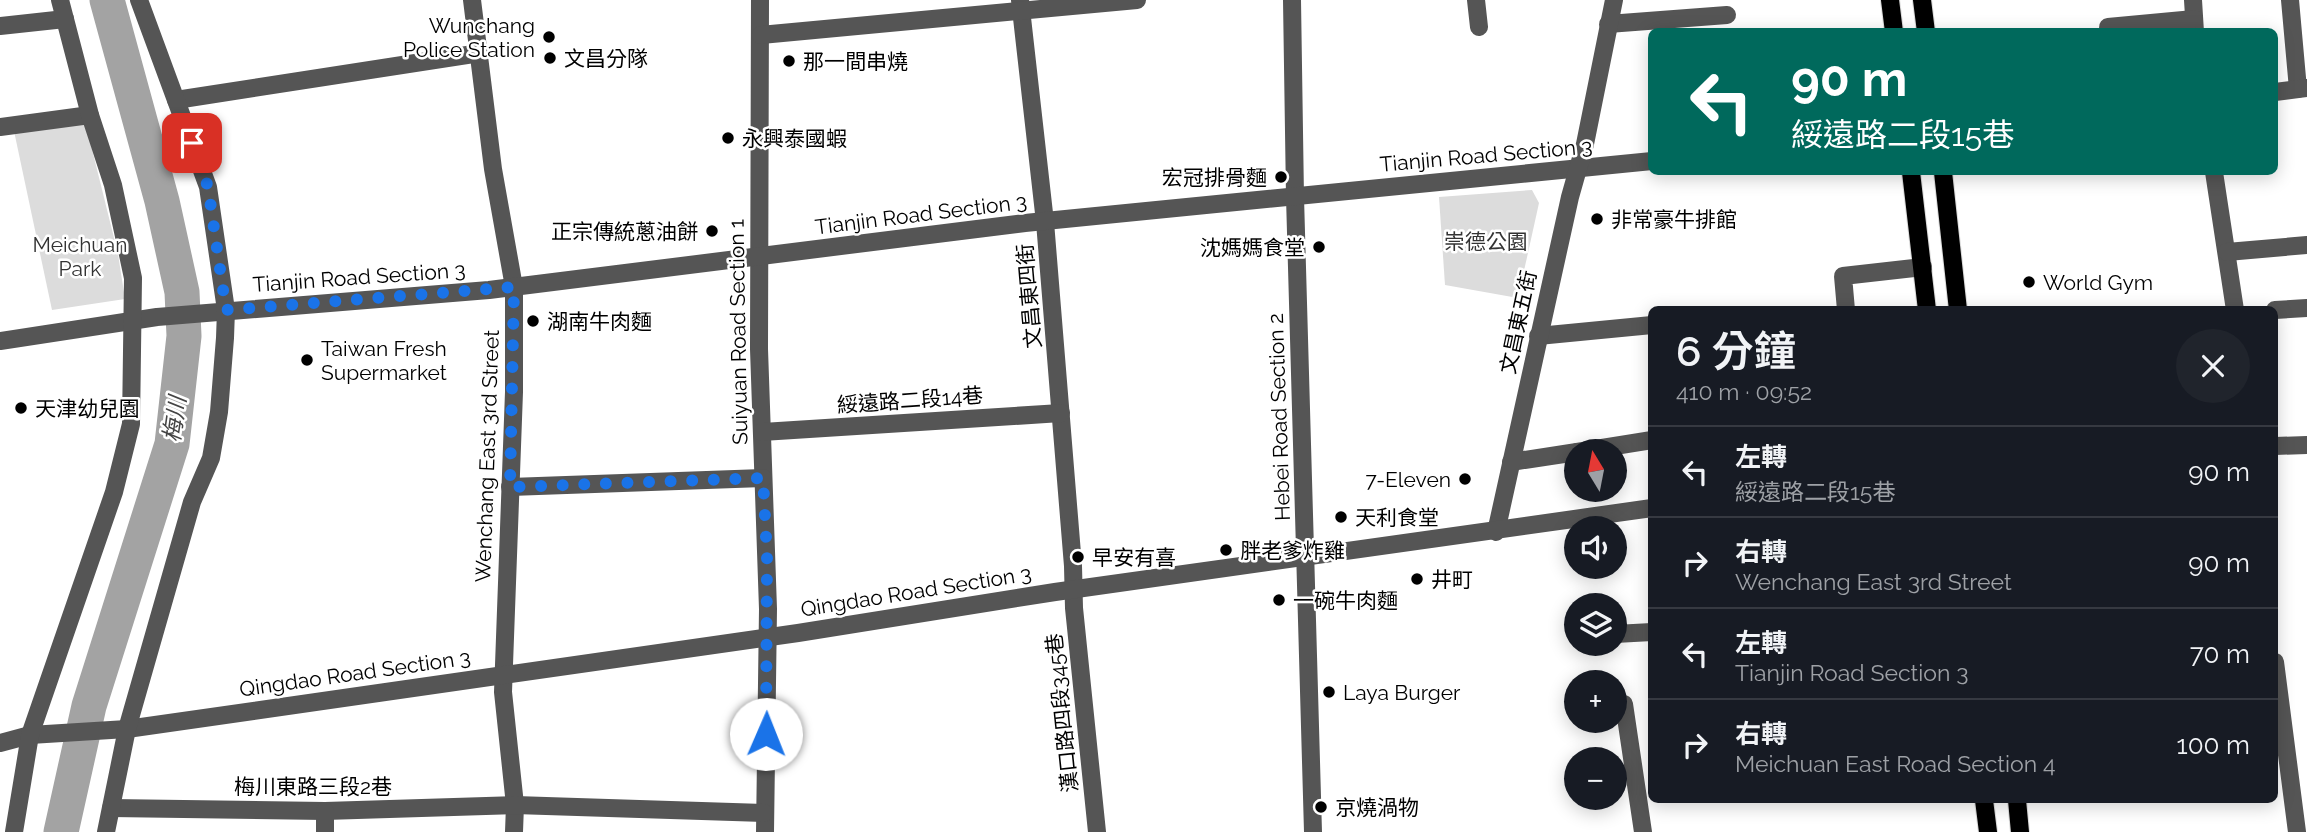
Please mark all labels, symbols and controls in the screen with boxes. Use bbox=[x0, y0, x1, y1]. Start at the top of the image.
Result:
place label: Wunchang Police Station bbox=[403, 13, 535, 62]
marker: Wunchang Police Station bbox=[541, 29, 557, 45]
place label: 文昌分隊 bbox=[564, 46, 648, 71]
place label: 那一間串燒 bbox=[803, 49, 908, 74]
marker: 文昌分隊 bbox=[542, 50, 558, 66]
text: 90 m bbox=[1791, 50, 1907, 107]
marker: 那一間串燒 bbox=[781, 53, 797, 69]
icon: left bbox=[1676, 56, 1767, 147]
pin bbox=[162, 113, 222, 173]
text: 綏遠路二段15巷 bbox=[1791, 116, 2014, 153]
icon: arrive bbox=[173, 124, 211, 162]
place label: 永興泰國蝦 bbox=[742, 126, 847, 151]
marker: 永興泰國蝦 bbox=[720, 130, 736, 146]
street label: Tianjin Road Section 3 bbox=[1379, 133, 1593, 177]
place label: 宏冠排骨麵 bbox=[1162, 165, 1267, 190]
marker: 宏冠排骨麵 bbox=[1273, 169, 1289, 185]
street label: Tianjin Road Section 3 bbox=[814, 189, 1028, 239]
place label: 非常豪牛排館 bbox=[1611, 207, 1737, 232]
marker: 非常豪牛排館 bbox=[1589, 211, 1605, 227]
place label: 正宗傳統蔥油餅 bbox=[551, 219, 698, 244]
street label: Suiyuan Road Section 1 bbox=[724, 219, 752, 445]
marker: 正宗傳統蔥油餅 bbox=[704, 223, 720, 239]
park label: 崇德公園 bbox=[1444, 229, 1528, 254]
park label: Meichuan Park bbox=[32, 232, 128, 281]
place label: 沈媽媽食堂 bbox=[1200, 235, 1305, 260]
marker: 沈媽媽食堂 bbox=[1311, 239, 1327, 255]
street label: 文昌東四街 bbox=[1012, 243, 1046, 349]
street label: Tianjin Road Section 3 bbox=[252, 257, 466, 297]
street label: 文昌東五街 bbox=[1495, 268, 1541, 376]
place label: World Gym bbox=[2043, 270, 2153, 295]
marker: World Gym bbox=[2021, 274, 2037, 290]
place label: 湖南牛肉麵 bbox=[547, 309, 652, 334]
marker: 湖南牛肉麵 bbox=[525, 313, 541, 329]
street label: Hebei Road Section 2 bbox=[1263, 313, 1295, 521]
text: 6 分鐘 bbox=[1676, 327, 1796, 376]
street label: Wenchang East 3rd Street bbox=[470, 329, 504, 583]
button: close bbox=[2176, 329, 2250, 403]
place label: Taiwan Fresh Supermarket bbox=[321, 336, 447, 385]
marker: Taiwan Fresh Supermarket bbox=[299, 352, 315, 368]
text: 410 m · 09:52 bbox=[1676, 378, 1812, 405]
street label: 綏遠路二段14巷 bbox=[836, 382, 984, 418]
water label: 梅川 bbox=[157, 391, 191, 444]
place label: 天津幼兒園 bbox=[35, 396, 140, 421]
marker: 天津幼兒園 bbox=[13, 400, 29, 416]
north arrow bbox=[1564, 439, 1628, 502]
map controls bbox=[1564, 439, 1627, 810]
text: 左轉 bbox=[1735, 442, 1787, 472]
icon: left bbox=[1676, 453, 1714, 491]
text: 90 m bbox=[2188, 457, 2250, 487]
place label: 7-Eleven bbox=[1366, 467, 1451, 492]
marker: 7-Eleven bbox=[1457, 471, 1473, 487]
text: 綏遠路二段15巷 bbox=[1735, 478, 1895, 505]
place label: 天利食堂 bbox=[1355, 505, 1439, 530]
marker: 天利食堂 bbox=[1333, 509, 1349, 525]
button: sound bbox=[1564, 516, 1627, 579]
text: 右轉 bbox=[1735, 537, 1787, 567]
place label: 胖老爹炸雞 bbox=[1240, 538, 1345, 563]
marker: 胖老爹炸雞 bbox=[1218, 542, 1234, 558]
icon: right bbox=[1676, 544, 1714, 582]
place label: 早安有喜 bbox=[1092, 545, 1176, 570]
text: 90 m bbox=[2188, 548, 2250, 578]
marker: 早安有喜 bbox=[1070, 549, 1086, 565]
street label: Qingdao Road Section 3 bbox=[799, 560, 1033, 622]
place label: 井町 bbox=[1431, 567, 1473, 592]
text: Wenchang East 3rd Street bbox=[1735, 568, 2012, 595]
marker: 井町 bbox=[1409, 571, 1425, 587]
place label: 一碗牛肉麵 bbox=[1293, 588, 1398, 613]
marker: 一碗牛肉麵 bbox=[1271, 592, 1287, 608]
button: layers bbox=[1564, 593, 1627, 656]
text: 左轉 bbox=[1735, 628, 1787, 658]
street label: 漢口路四段345巷 bbox=[1041, 632, 1083, 794]
icon: left bbox=[1676, 635, 1714, 673]
text: 70 m bbox=[2190, 639, 2250, 669]
street label: Qingdao Road Section 3 bbox=[238, 644, 472, 702]
text: Tianjin Road Section 3 bbox=[1735, 659, 1969, 686]
button: + bbox=[1564, 670, 1627, 733]
place label: Laya Burger bbox=[1343, 680, 1461, 705]
marker: Laya Burger bbox=[1321, 684, 1337, 700]
position arrow bbox=[729, 697, 803, 771]
text: 右轉 bbox=[1735, 719, 1787, 749]
icon: right bbox=[1676, 726, 1714, 764]
text: 100 m bbox=[2177, 730, 2250, 760]
button: − bbox=[1564, 747, 1627, 810]
text: Meichuan East Road Section 4 bbox=[1735, 750, 2056, 777]
street label: 梅川東路三段2巷 bbox=[234, 774, 392, 799]
place label: 京燒渦物 bbox=[1335, 795, 1419, 820]
marker: 京燒渦物 bbox=[1313, 799, 1329, 815]

